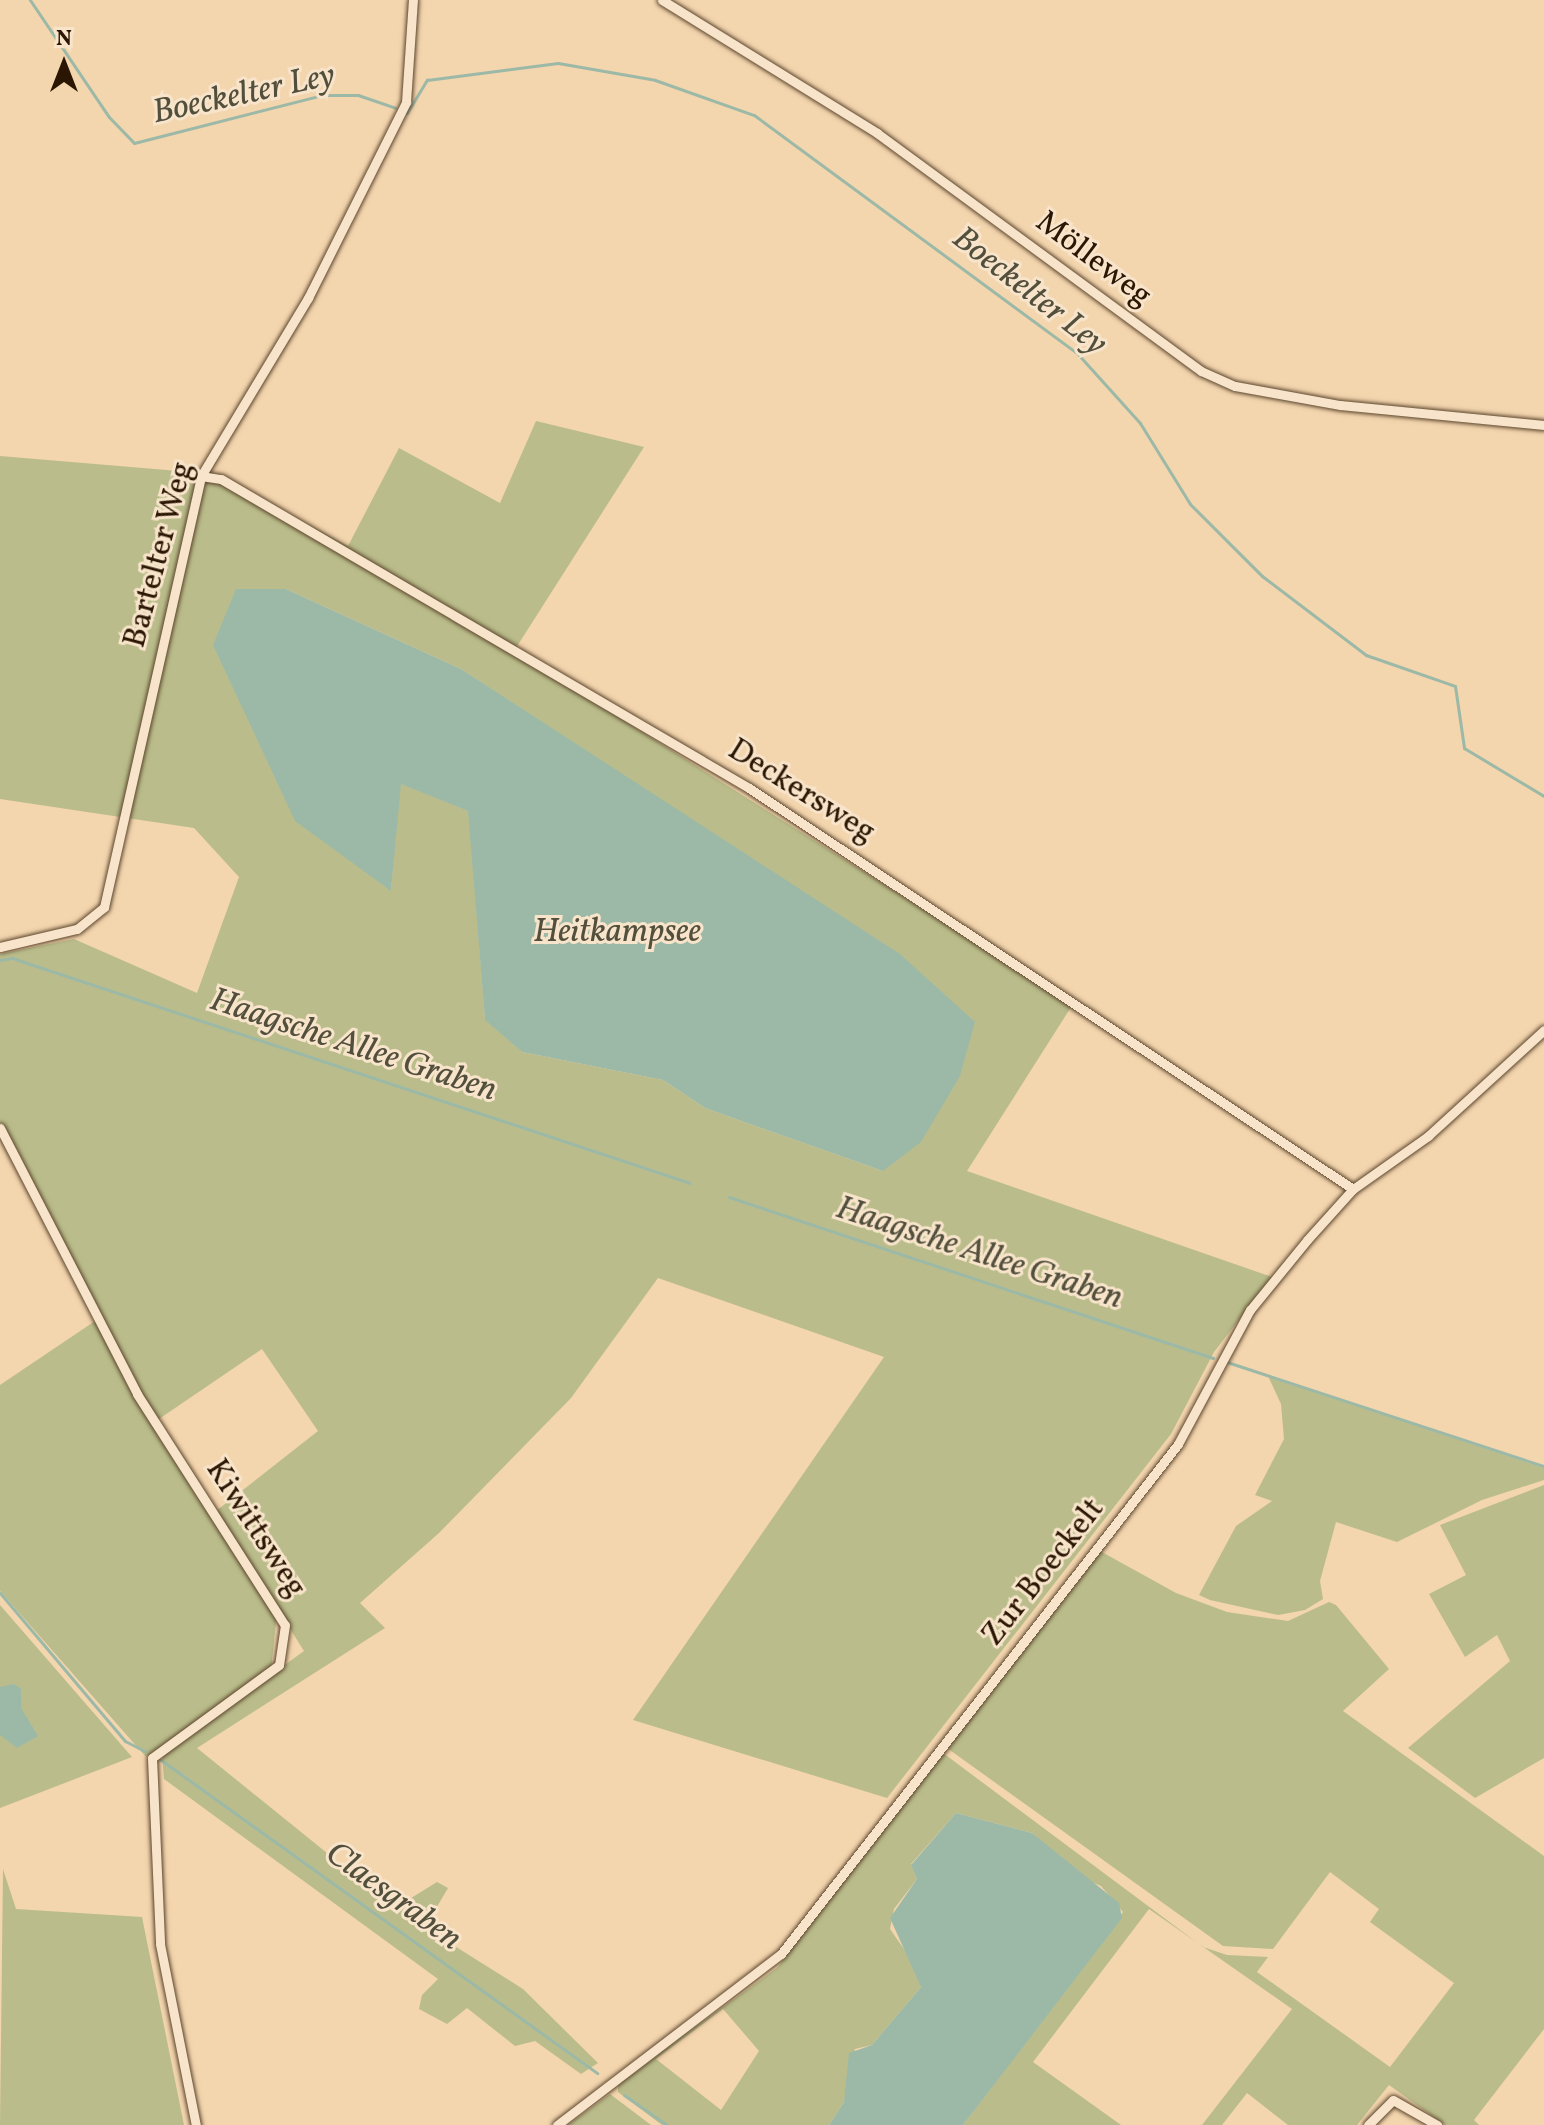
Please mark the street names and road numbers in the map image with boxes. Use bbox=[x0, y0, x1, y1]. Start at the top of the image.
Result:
street label: Mölleweg bbox=[1027, 204, 1159, 316]
street label: Bartelter Weg bbox=[117, 457, 203, 653]
street label: Deckersweg bbox=[720, 732, 882, 852]
street label: Kiwittsweg bbox=[196, 1453, 314, 1605]
street label: Zur Boeckelt bbox=[975, 1492, 1113, 1654]

